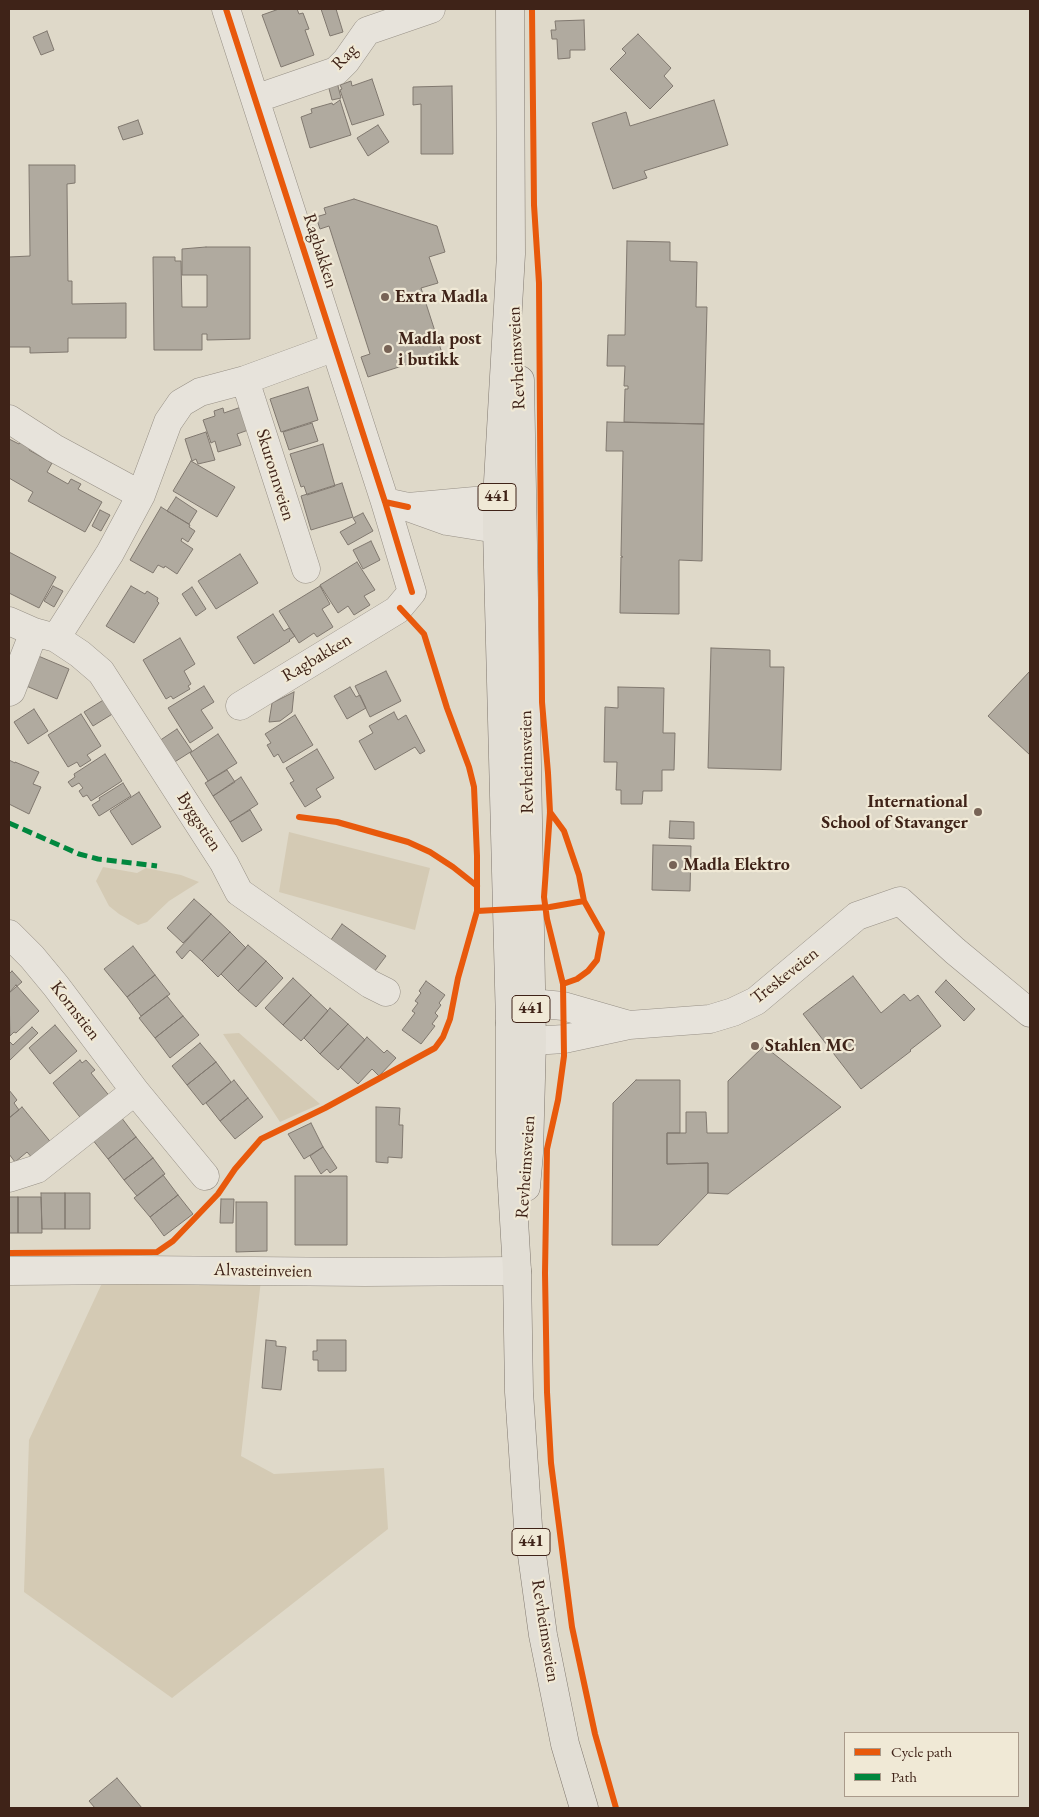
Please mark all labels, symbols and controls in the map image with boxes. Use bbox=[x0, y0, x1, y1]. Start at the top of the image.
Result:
street label: Rag bbox=[328, 39, 362, 75]
street label: Ragbakken bbox=[298, 211, 342, 291]
place label: Extra Madla bbox=[395, 286, 488, 308]
marker: Extra Madla bbox=[379, 291, 391, 303]
street label: Revheimsveien bbox=[504, 306, 530, 410]
place label: Madla post i butikk bbox=[398, 328, 481, 370]
marker: Madla post i butikk bbox=[382, 343, 394, 355]
street label: Skuronnveien bbox=[251, 426, 299, 524]
road number: 441 bbox=[478, 484, 516, 511]
street label: Ragbakken bbox=[278, 629, 356, 687]
street label: Revheimsveien bbox=[515, 710, 539, 814]
street label: Byggstien bbox=[172, 788, 226, 856]
place label: International School of Stavanger bbox=[821, 791, 968, 834]
marker: International School of Stavanger bbox=[972, 806, 984, 818]
place label: Madla Elektro bbox=[683, 854, 790, 876]
marker: Madla Elektro bbox=[667, 859, 679, 871]
street label: Treskeveien bbox=[747, 943, 823, 1009]
street label: Kornstien bbox=[45, 977, 105, 1045]
road number: 441 bbox=[512, 996, 550, 1022]
place label: Stahlen MC bbox=[765, 1035, 855, 1057]
marker: Stahlen MC bbox=[749, 1040, 761, 1052]
street label: Revheimsveien bbox=[512, 1115, 540, 1219]
street label: Alvasteinveien bbox=[213, 1259, 313, 1283]
road number: 441 bbox=[512, 1528, 550, 1555]
street label: Revheimsveien bbox=[526, 1578, 564, 1684]
legend bbox=[844, 1732, 1019, 1797]
text: Cycle path bbox=[891, 1742, 952, 1761]
text: Path bbox=[891, 1767, 917, 1786]

